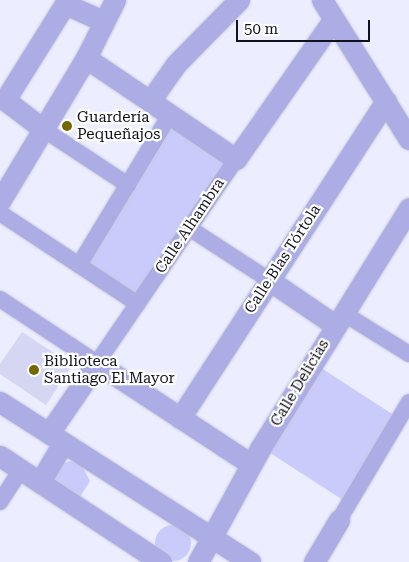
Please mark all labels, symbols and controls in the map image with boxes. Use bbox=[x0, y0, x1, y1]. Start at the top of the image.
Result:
scale bar bbox=[239, 10, 373, 42]
text: 50 m bbox=[244, 20, 278, 38]
place label: Guardería Pequeñajos bbox=[77, 108, 160, 143]
marker: Guardería Pequeñajos bbox=[61, 120, 73, 132]
street label: Calle Alhambra bbox=[152, 175, 228, 277]
street label: Calle Blas Tórtola bbox=[241, 201, 325, 317]
street label: Calle Delicias bbox=[267, 336, 333, 430]
place label: Biblioteca Santiago El Mayor bbox=[44, 352, 175, 387]
marker: Biblioteca Santiago El Mayor bbox=[28, 364, 40, 376]

